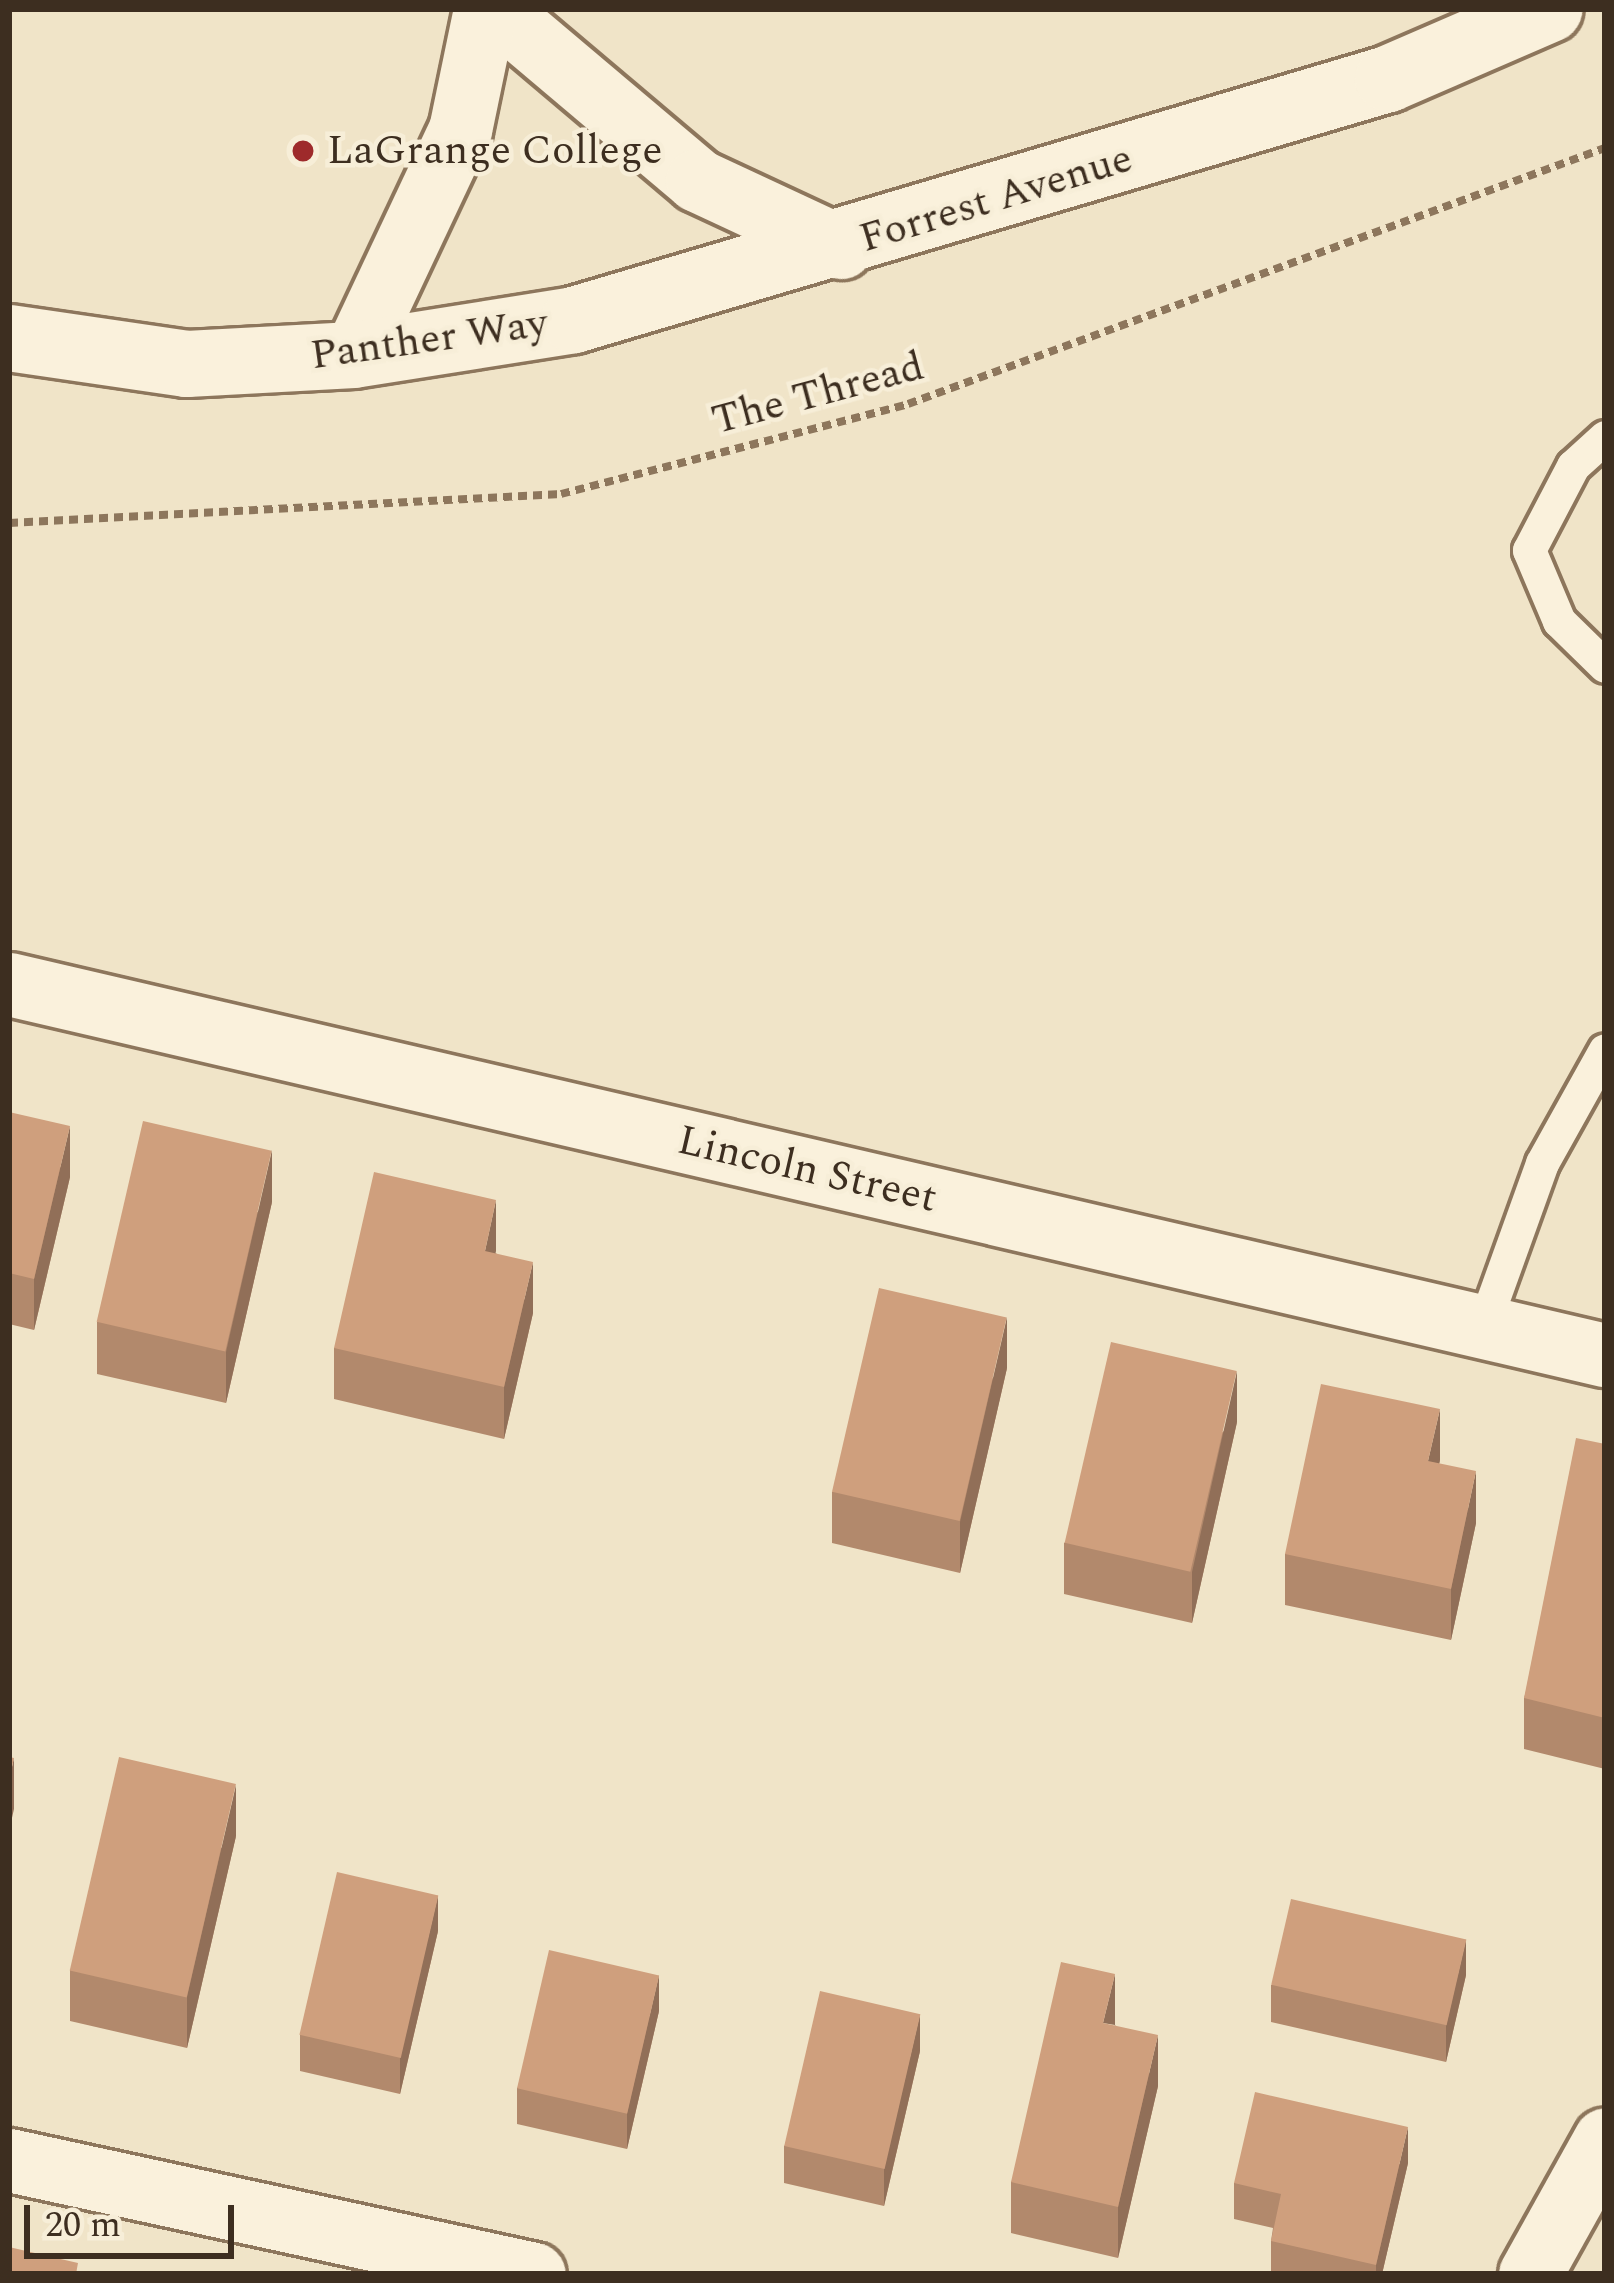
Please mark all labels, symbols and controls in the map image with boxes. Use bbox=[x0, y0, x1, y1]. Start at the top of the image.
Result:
place label: LaGrange College bbox=[327, 126, 663, 176]
street label: Forrest Avenue bbox=[853, 134, 1139, 264]
marker: LaGrange College bbox=[290, 138, 316, 164]
street label: Panther Way bbox=[307, 298, 551, 382]
street label: The Thread bbox=[706, 342, 930, 446]
street label: Lincoln Street bbox=[673, 1116, 941, 1224]
scale bar bbox=[30, 2181, 240, 2255]
text: 20 m bbox=[45, 2198, 121, 2253]

